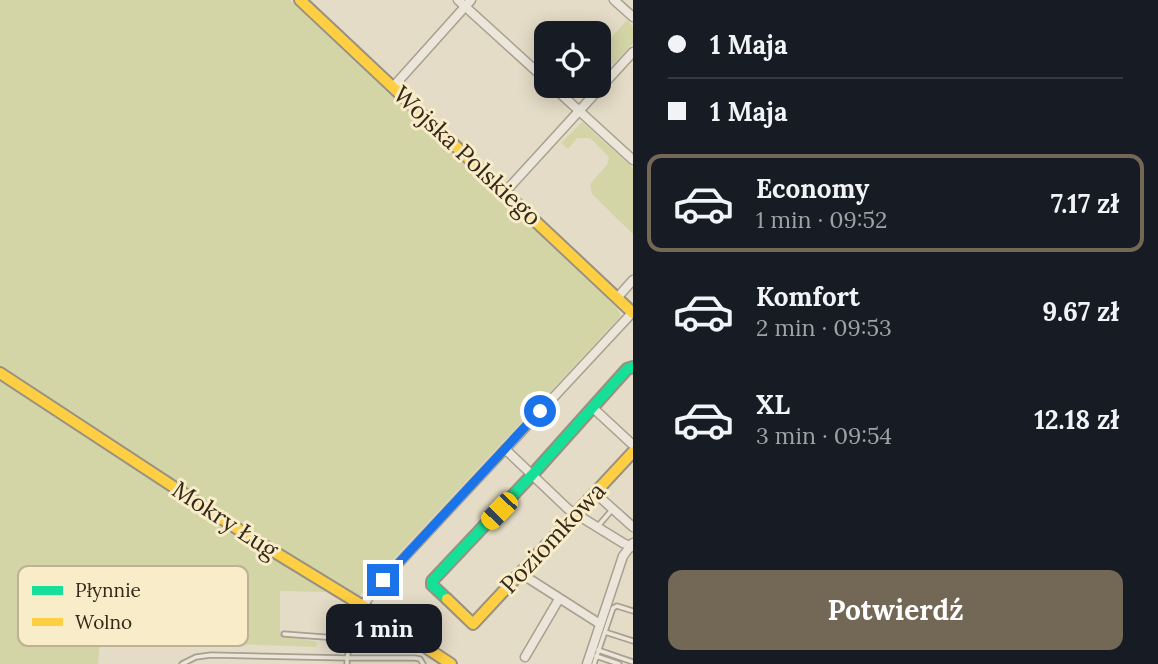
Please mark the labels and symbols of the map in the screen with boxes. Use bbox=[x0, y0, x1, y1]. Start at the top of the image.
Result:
street label: Wojska Polskiego bbox=[387, 79, 548, 232]
route start bbox=[524, 395, 556, 427]
street label: Mokry Ług bbox=[166, 474, 285, 566]
street label: Poziomkowa bbox=[493, 476, 612, 600]
car bbox=[477, 489, 522, 533]
route end bbox=[367, 564, 399, 596]
legend bbox=[18, 566, 248, 646]
text: Płynnie bbox=[75, 578, 141, 602]
callout: 1 min bbox=[325, 604, 441, 654]
text: Wolno bbox=[75, 610, 132, 634]

